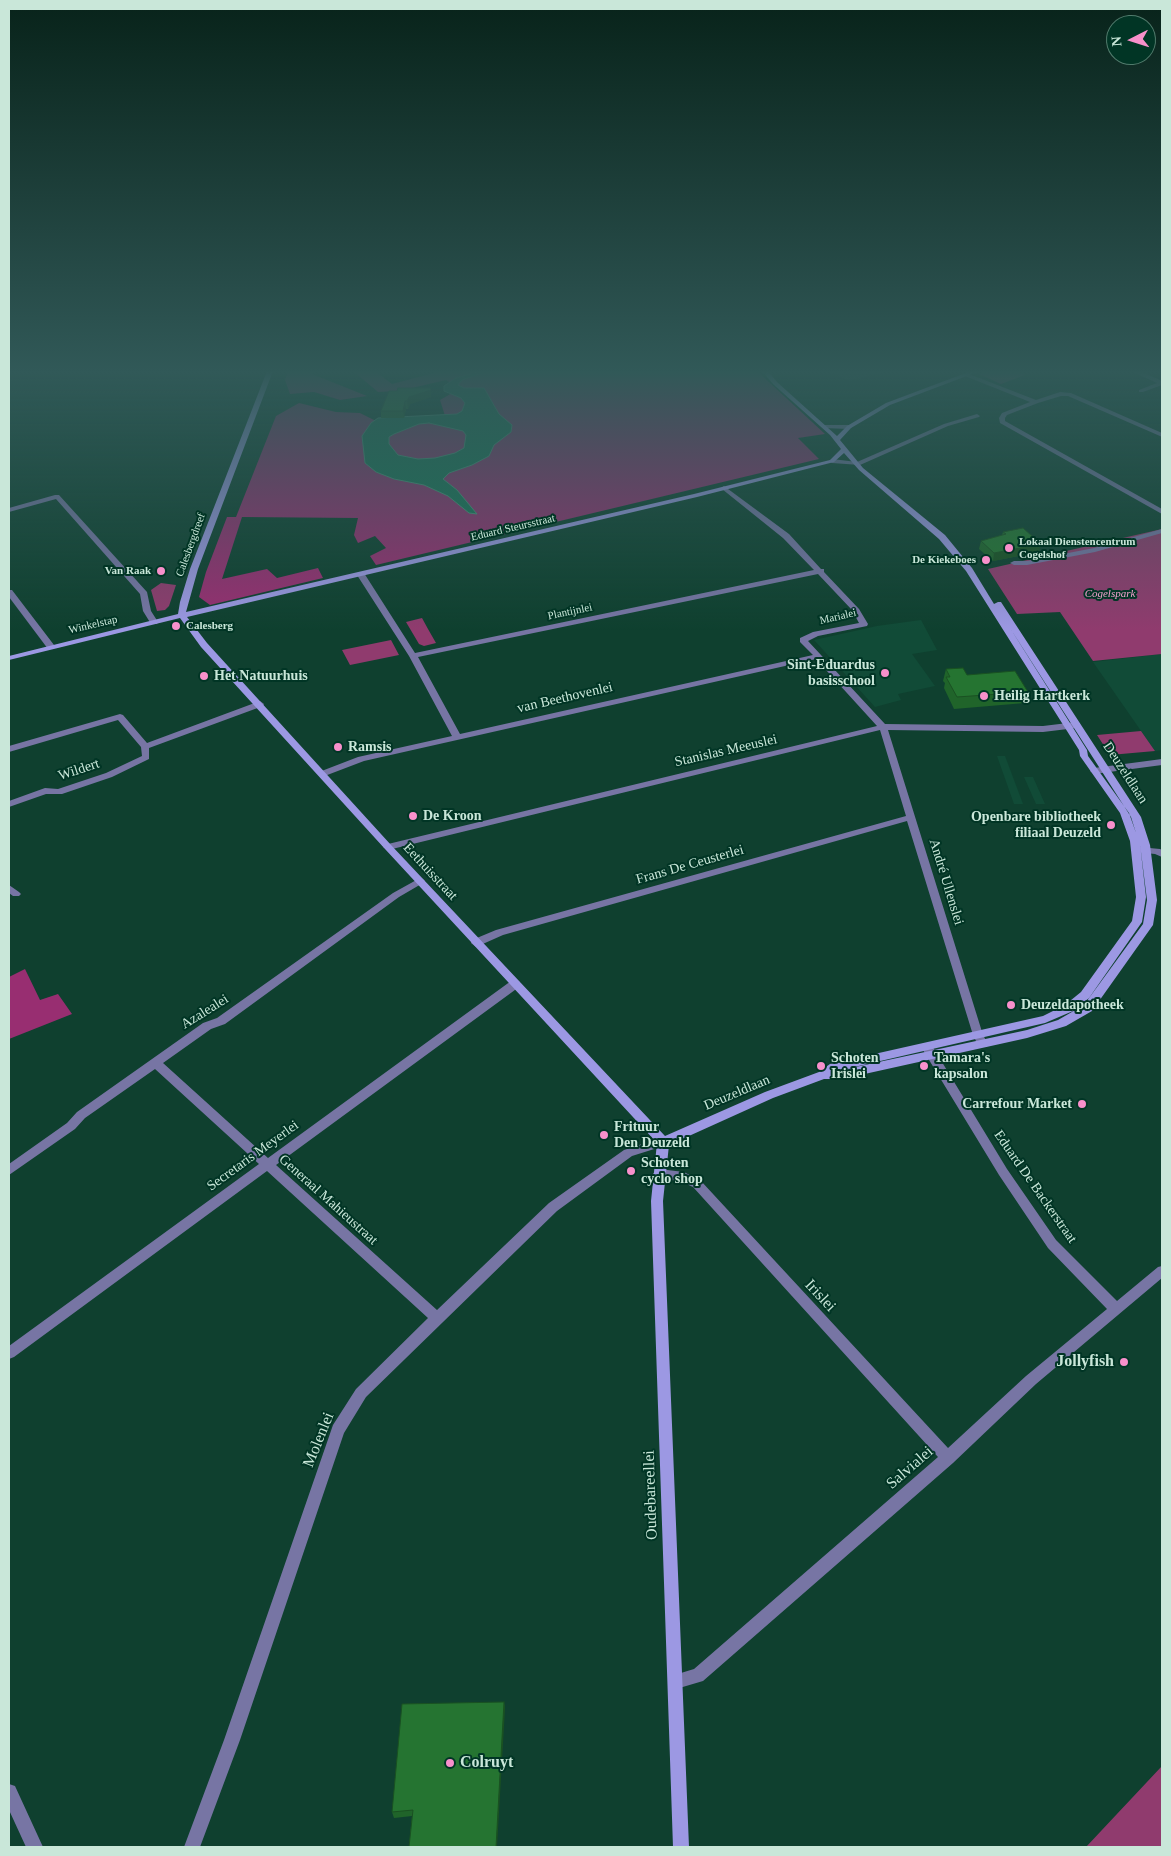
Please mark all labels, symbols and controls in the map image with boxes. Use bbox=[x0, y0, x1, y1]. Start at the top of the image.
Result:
north arrow bbox=[1106, 15, 1156, 65]
text: N bbox=[1109, 36, 1124, 47]
street label: Calesbergdreef bbox=[173, 512, 209, 578]
street label: Eduard Steursstraat bbox=[470, 512, 556, 544]
place label: Lokaal Dienstencentrum Cogelshof bbox=[1019, 535, 1135, 561]
marker: Lokaal Dienstencentrum Cogelshof bbox=[1003, 542, 1015, 554]
place label: De Kiekeboes bbox=[912, 553, 976, 567]
marker: De Kiekeboes bbox=[980, 554, 992, 566]
place label: Van Raak bbox=[105, 564, 151, 578]
marker: Van Raak bbox=[155, 565, 167, 577]
park label: Cogelspark bbox=[1085, 587, 1135, 601]
street label: Plantijnlei bbox=[547, 601, 593, 623]
street label: Marialei bbox=[818, 606, 858, 628]
street label: Winkelstap bbox=[67, 613, 119, 637]
place label: Calesberg bbox=[186, 619, 233, 633]
marker: Calesberg bbox=[170, 620, 182, 632]
place label: Sint-Eduardus basisschool bbox=[787, 657, 875, 690]
marker: Sint-Eduardus basisschool bbox=[879, 667, 891, 679]
place label: Het Natuurhuis bbox=[214, 668, 308, 684]
marker: Het Natuurhuis bbox=[198, 670, 210, 682]
street label: van Beethovenlei bbox=[516, 679, 614, 717]
place label: Heilig Hartkerk bbox=[994, 688, 1090, 704]
marker: Heilig Hartkerk bbox=[978, 690, 990, 702]
street label: Stanislas Meeuslei bbox=[673, 731, 779, 771]
place label: Ramsis bbox=[348, 739, 392, 755]
street label: Deuzeldlaan bbox=[1099, 739, 1151, 807]
marker: Ramsis bbox=[332, 741, 344, 753]
street label: Wildert bbox=[56, 755, 102, 785]
place label: De Kroon bbox=[423, 808, 481, 824]
place label: Openbare bibliotheek filiaal Deuzeld bbox=[971, 809, 1101, 842]
marker: De Kroon bbox=[407, 810, 419, 822]
marker: Openbare bibliotheek filiaal Deuzeld bbox=[1105, 819, 1117, 831]
street label: André Ullenslei bbox=[925, 837, 967, 927]
street label: Eethuisstraat bbox=[399, 840, 461, 904]
street label: Frans De Ceusterlei bbox=[634, 842, 746, 888]
street label: Azalealei bbox=[178, 991, 232, 1033]
place label: Deuzeldapotheek bbox=[1021, 997, 1124, 1013]
marker: Deuzeldapotheek bbox=[1005, 999, 1017, 1011]
place label: Schoten Irislei bbox=[831, 1050, 878, 1082]
place label: Tamara's kapsalon bbox=[934, 1050, 990, 1082]
marker: Schoten Irislei bbox=[815, 1060, 827, 1072]
marker: Tamara's kapsalon bbox=[918, 1060, 930, 1072]
street label: Deuzeldlaan bbox=[702, 1072, 772, 1114]
place label: Carrefour Market bbox=[962, 1096, 1072, 1112]
marker: Carrefour Market bbox=[1076, 1098, 1088, 1110]
street label: Secretaris Meyerlei bbox=[204, 1117, 302, 1195]
place label: Frituur Den Deuzeld bbox=[614, 1119, 690, 1152]
street label: Eduard De Backerstraat bbox=[990, 1127, 1080, 1247]
marker: Frituur Den Deuzeld bbox=[598, 1129, 610, 1141]
street label: Generaal Mahieustraat bbox=[275, 1151, 381, 1249]
place label: Schoten cyclo shop bbox=[641, 1155, 703, 1188]
marker: Schoten cyclo shop bbox=[625, 1165, 637, 1177]
street label: Irislei bbox=[800, 1276, 840, 1316]
place label: Jollyfish bbox=[1056, 1352, 1114, 1372]
marker: Jollyfish bbox=[1118, 1356, 1130, 1368]
street label: Molenlei bbox=[299, 1410, 339, 1470]
street label: Salvialei bbox=[883, 1442, 937, 1494]
street label: Oudebareellei bbox=[640, 1450, 662, 1540]
place label: Colruyt bbox=[460, 1753, 513, 1773]
marker: Colruyt bbox=[444, 1757, 456, 1769]

